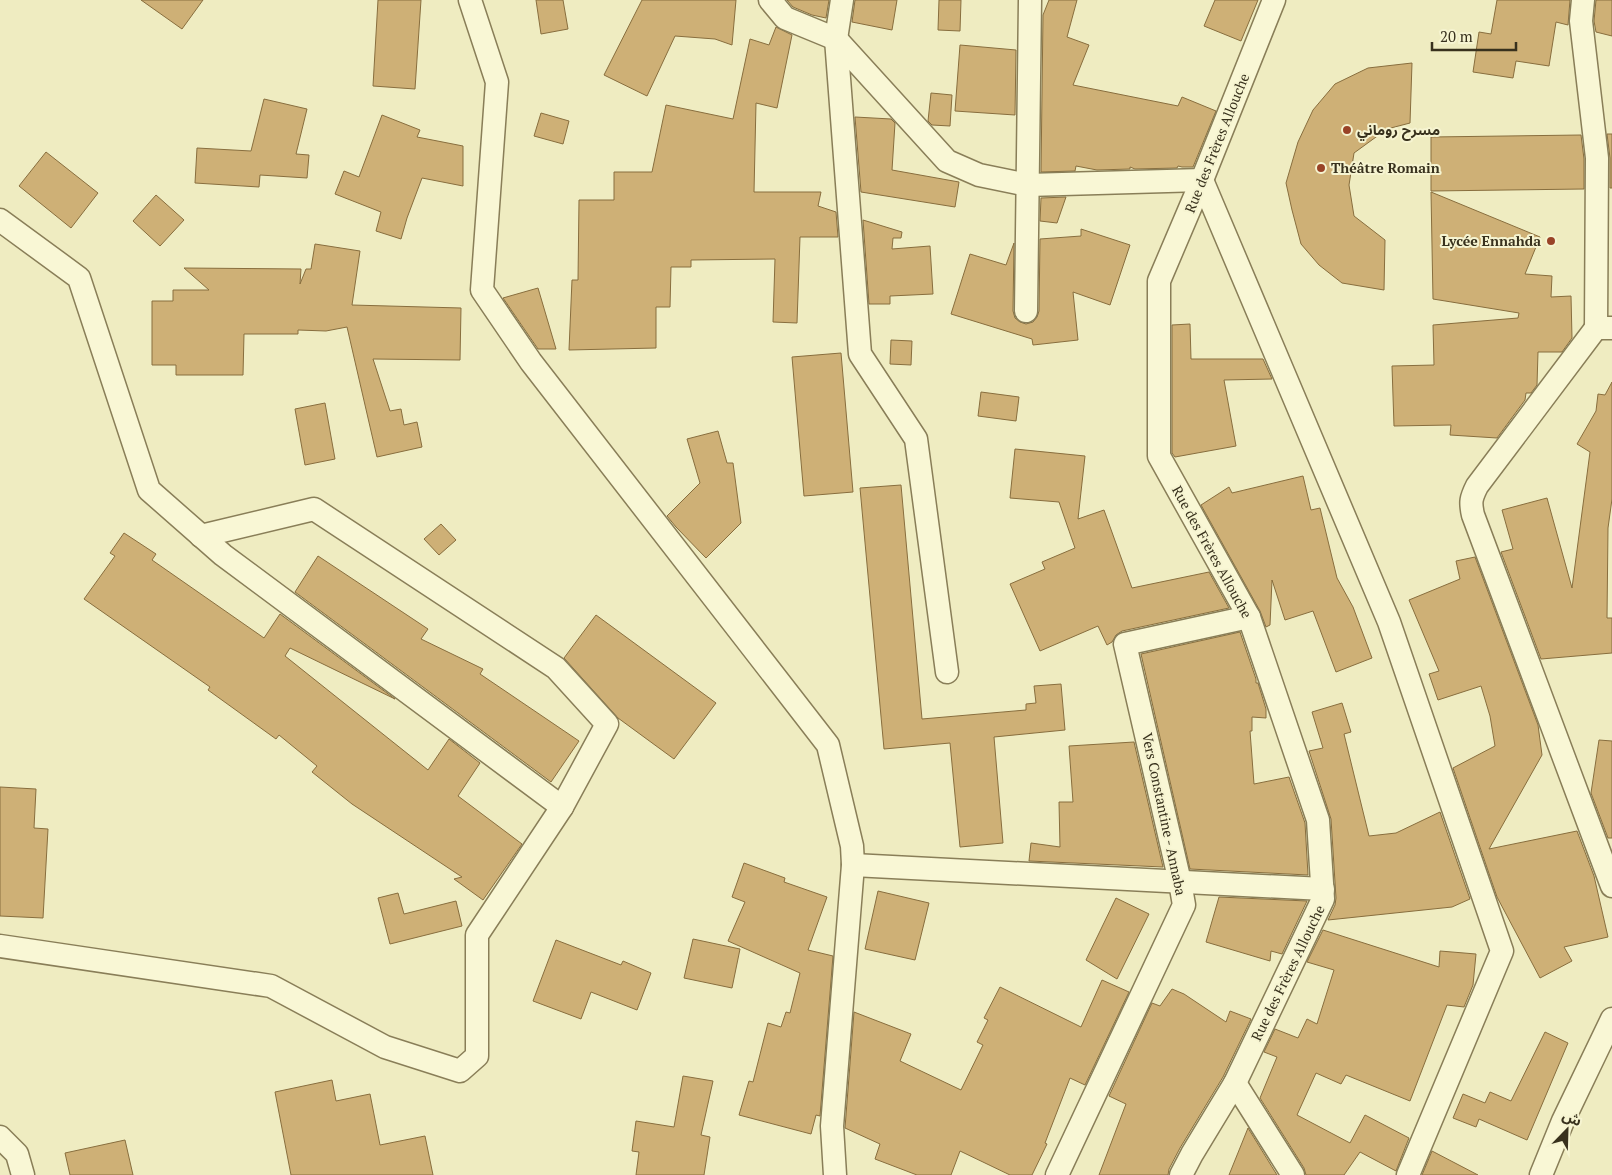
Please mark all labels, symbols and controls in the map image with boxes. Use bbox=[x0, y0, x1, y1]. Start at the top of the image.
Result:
scale bar bbox=[1432, 20, 1516, 52]
text: 20 m bbox=[1440, 26, 1473, 46]
street label: Rue des Frères Allouche bbox=[1180, 70, 1253, 215]
place label: مسرح روماني bbox=[1357, 120, 1440, 141]
marker: مسرح روماني bbox=[1341, 124, 1353, 136]
place label: Théâtre Romain bbox=[1331, 158, 1440, 177]
marker: Théâtre Romain bbox=[1315, 162, 1327, 174]
place label: Lycée Ennahda bbox=[1442, 231, 1541, 250]
marker: Lycée Ennahda bbox=[1545, 235, 1557, 247]
street label: Rue des Frères Allouche bbox=[1168, 482, 1257, 621]
street label: Vers Constantine - Annaba bbox=[1138, 731, 1191, 897]
street label: Rue des Frères Allouche bbox=[1246, 902, 1329, 1044]
north arrow bbox=[1542, 1105, 1592, 1155]
text: ش bbox=[1560, 1105, 1585, 1130]

